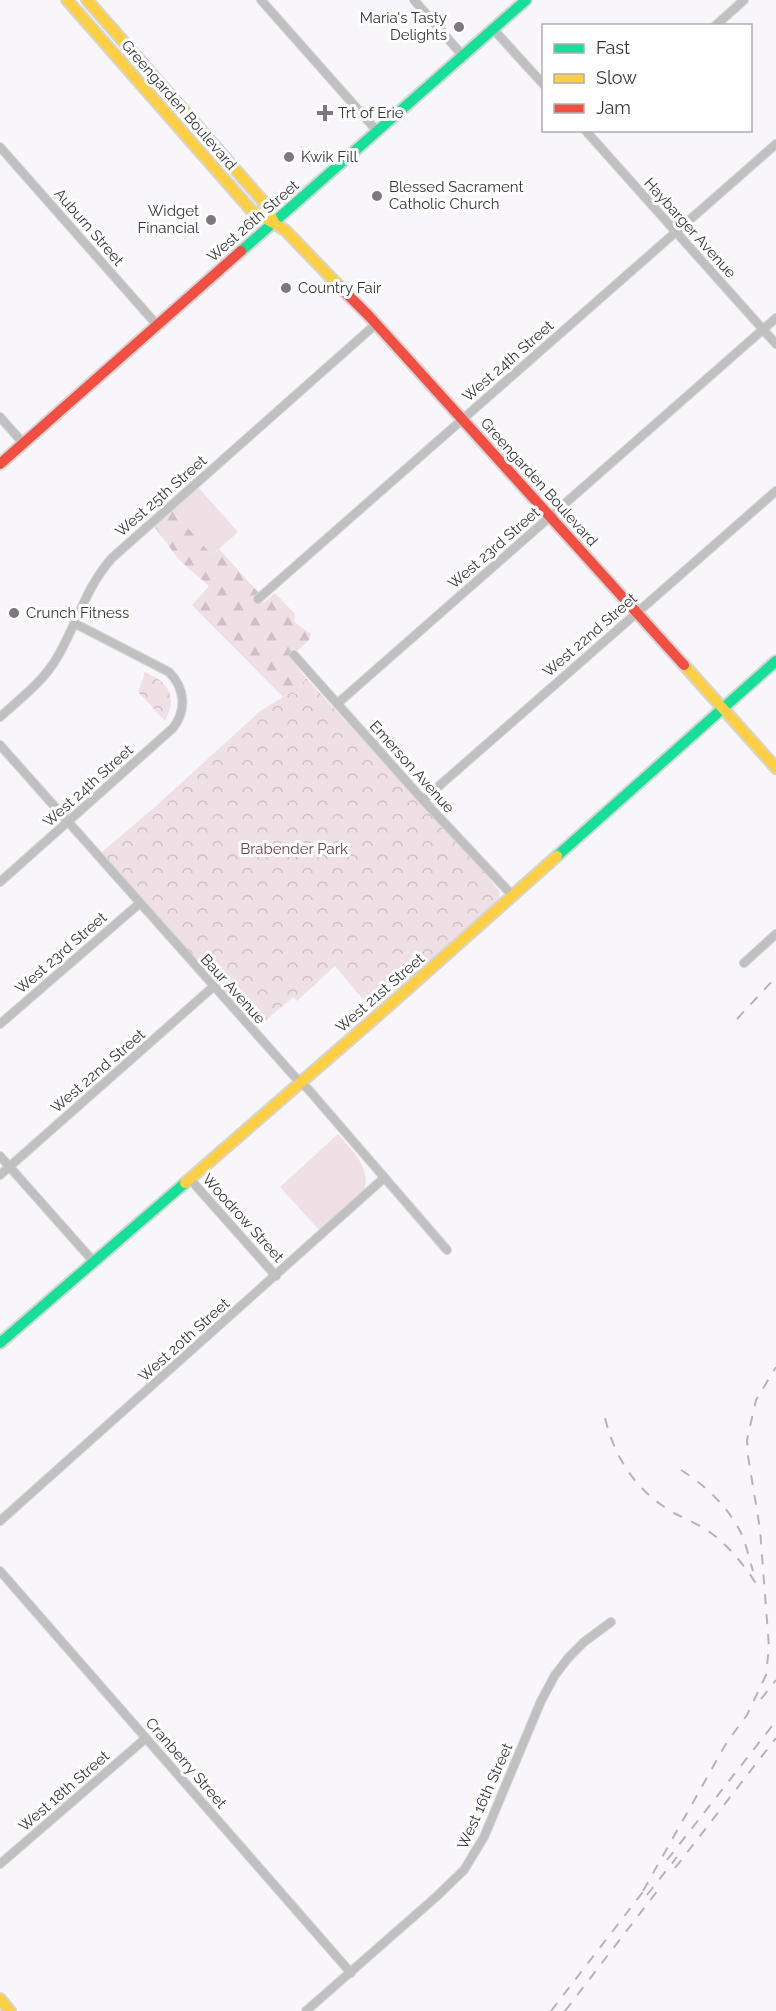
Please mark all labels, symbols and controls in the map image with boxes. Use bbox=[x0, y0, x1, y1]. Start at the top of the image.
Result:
place label: Maria's Tasty Delights bbox=[360, 9, 447, 44]
marker: Maria's Tasty Delights bbox=[452, 20, 466, 34]
legend bbox=[542, 24, 752, 132]
street label: Greengarden Boulevard bbox=[118, 36, 240, 174]
text: Fast bbox=[596, 37, 630, 58]
text: Slow bbox=[596, 67, 637, 88]
text: Jam bbox=[596, 97, 631, 118]
marker: Trt of Erie bbox=[316, 104, 334, 122]
place label: Trt of Erie bbox=[338, 104, 404, 122]
place label: Kwik Fill bbox=[301, 148, 359, 166]
marker: Kwik Fill bbox=[282, 150, 296, 164]
street label: Haybarger Avenue bbox=[640, 174, 740, 282]
street label: West 26th Street bbox=[203, 176, 303, 266]
place label: Blessed Sacrament Catholic Church bbox=[389, 178, 524, 213]
street label: Auburn Street bbox=[51, 185, 127, 269]
marker: Blessed Sacrament Catholic Church bbox=[370, 189, 384, 203]
place label: Widget Financial bbox=[137, 202, 200, 237]
marker: Widget Financial bbox=[204, 213, 218, 227]
place label: Country Fair bbox=[298, 279, 382, 297]
marker: Country Fair bbox=[279, 281, 293, 295]
street label: West 24th Street bbox=[459, 317, 557, 405]
street label: Greengarden Boulevard bbox=[477, 414, 601, 550]
street label: West 25th Street bbox=[112, 452, 210, 540]
street label: West 23rd Street bbox=[445, 503, 543, 593]
street label: West 22nd Street bbox=[539, 589, 641, 681]
place label: Crunch Fitness bbox=[26, 604, 129, 622]
marker: Crunch Fitness bbox=[7, 606, 21, 620]
street label: Emerson Avenue bbox=[366, 717, 458, 817]
street label: West 24th Street bbox=[39, 741, 137, 831]
park label: Brabender Park bbox=[240, 840, 348, 858]
street label: West 23rd Street bbox=[12, 908, 110, 998]
street label: Baur Avenue bbox=[197, 950, 269, 1028]
street label: West 21st Street bbox=[332, 950, 428, 1036]
street label: West 22nd Street bbox=[47, 1025, 149, 1117]
street label: Woodrow Street bbox=[199, 1170, 287, 1266]
street label: West 20th Street bbox=[135, 1295, 233, 1385]
street label: Cranberry Street bbox=[142, 1714, 230, 1812]
street label: West 16th Street bbox=[454, 1740, 516, 1852]
street label: West 18th Street bbox=[15, 1747, 113, 1835]

